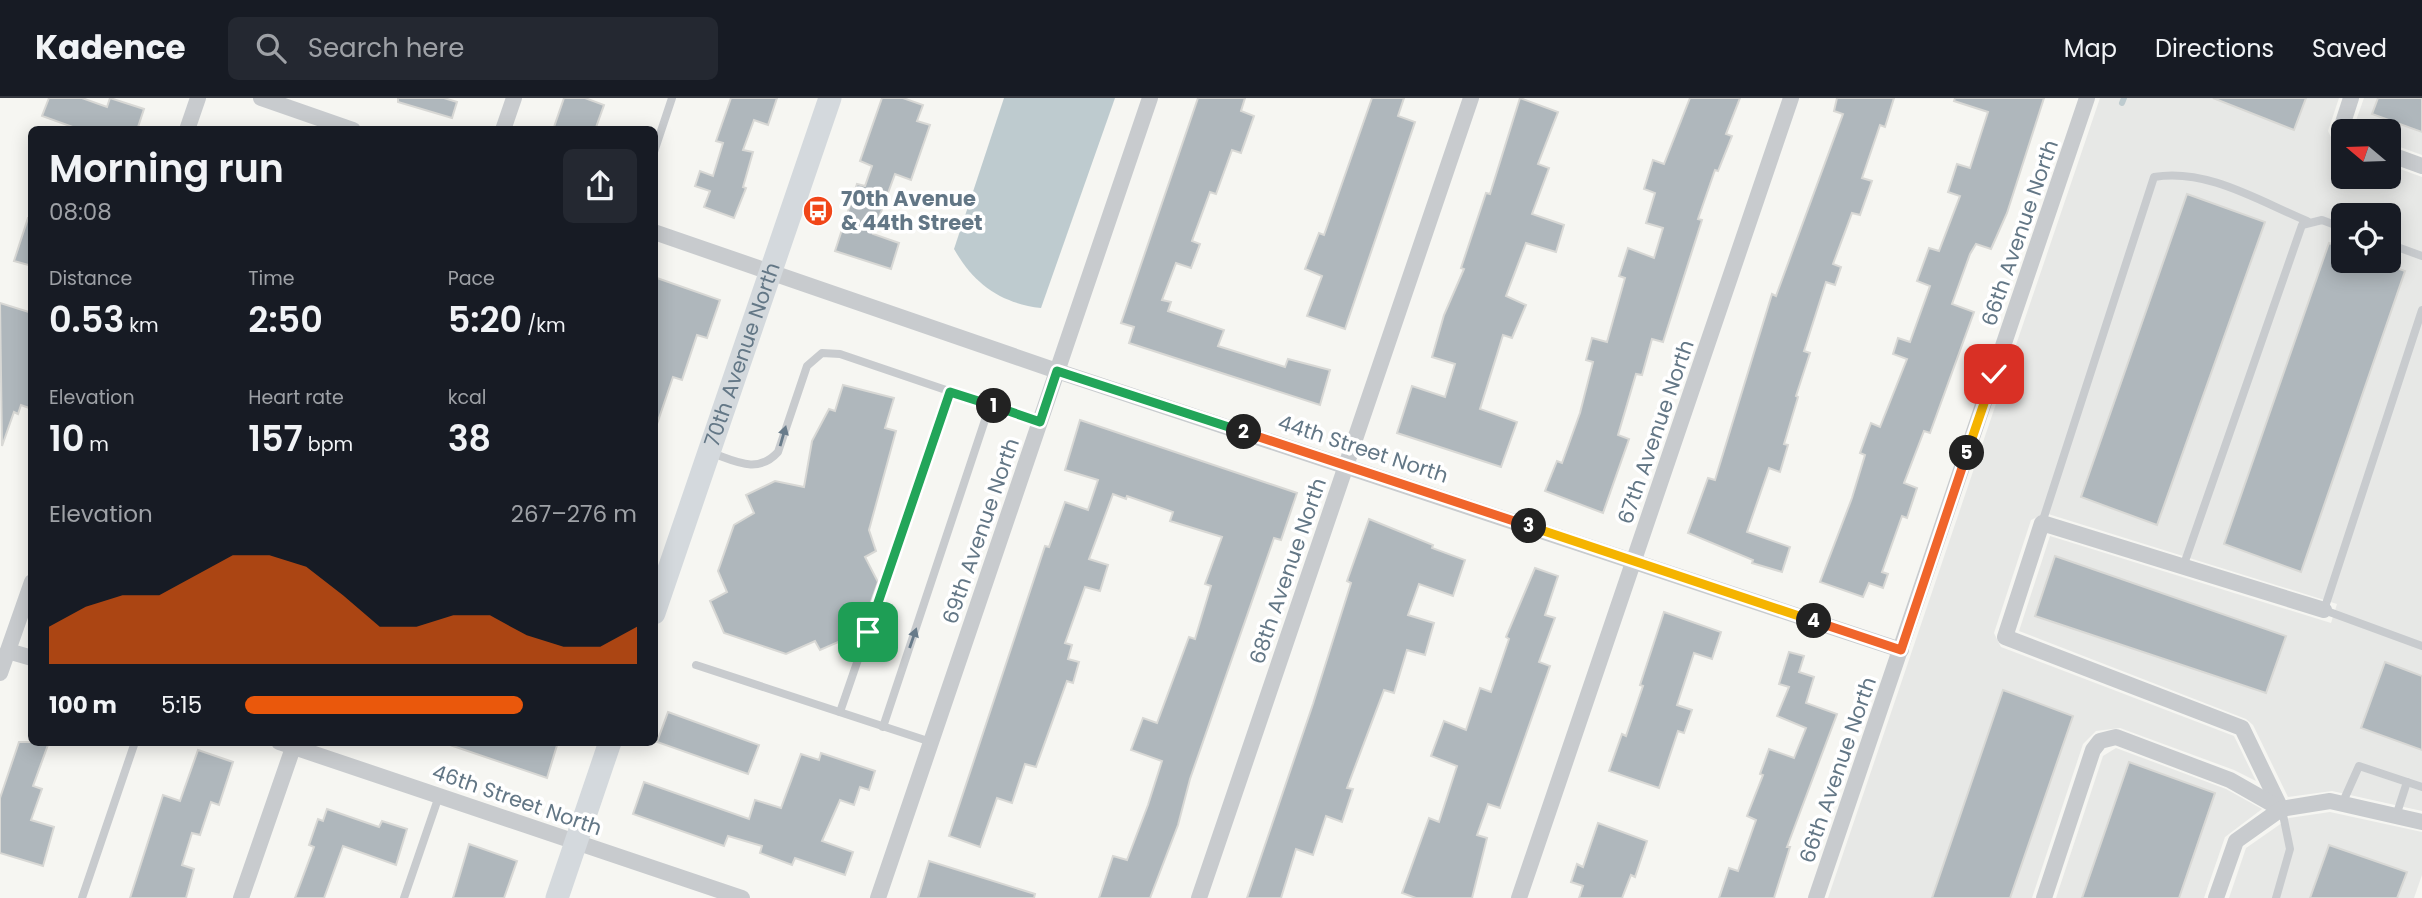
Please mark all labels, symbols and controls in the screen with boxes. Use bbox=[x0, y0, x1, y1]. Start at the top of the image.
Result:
search box bbox=[228, 17, 718, 80]
text: Kadence bbox=[35, 24, 186, 71]
icon: search bbox=[252, 29, 290, 67]
text: Search here bbox=[308, 30, 464, 66]
text: Map bbox=[2064, 32, 2117, 65]
text: Directions bbox=[2155, 32, 2274, 65]
text: Saved bbox=[2312, 32, 2387, 65]
north arrow bbox=[2331, 119, 2401, 189]
map controls bbox=[2331, 119, 2401, 273]
street label: 66th Avenue North bbox=[1974, 136, 2065, 330]
text: Morning run bbox=[49, 142, 284, 195]
button: share bbox=[563, 149, 637, 223]
place label: 70th Avenue & 44th Street bbox=[841, 184, 983, 237]
bus stop icon: 70th Avenue & 44th Street bbox=[801, 194, 835, 228]
text: 08:08 bbox=[49, 196, 112, 228]
button: locate bbox=[2331, 203, 2401, 273]
street label: 70th Avenue North bbox=[697, 258, 787, 451]
text: Distance bbox=[49, 265, 132, 292]
text: Time bbox=[248, 265, 295, 292]
text: Pace bbox=[448, 265, 495, 292]
text: 0.53 bbox=[49, 295, 124, 344]
text: 2:50 bbox=[248, 295, 323, 344]
text: 5:20 bbox=[448, 295, 522, 344]
text: km bbox=[124, 312, 159, 339]
text: /km bbox=[522, 312, 566, 339]
street label: 67th Avenue North bbox=[1610, 336, 1701, 528]
pin bbox=[1964, 344, 2024, 404]
icon: check bbox=[1975, 355, 2013, 393]
text: Elevation bbox=[49, 384, 135, 411]
text: Heart rate bbox=[248, 384, 344, 411]
text: kcal bbox=[448, 384, 487, 411]
pin: 1 bbox=[976, 388, 1012, 424]
text: 1 bbox=[990, 392, 997, 419]
street label: 44th Street North bbox=[1274, 407, 1452, 490]
text: 10 bbox=[49, 414, 84, 463]
text: 157 bbox=[248, 414, 303, 463]
text: 38 bbox=[448, 414, 491, 463]
pin: 2 bbox=[1226, 414, 1262, 450]
text: 2 bbox=[1238, 418, 1249, 445]
one-way arrow bbox=[778, 425, 788, 446]
text: m bbox=[84, 431, 109, 458]
text: bpm bbox=[303, 431, 353, 458]
street label: 69th Avenue North bbox=[935, 434, 1026, 628]
pin: 5 bbox=[1950, 436, 1984, 470]
text: 5 bbox=[1960, 439, 1973, 466]
street label: 68th Avenue North bbox=[1242, 474, 1333, 668]
text: Elevation bbox=[49, 498, 153, 530]
text: 267–276 m bbox=[511, 498, 637, 530]
pin: 3 bbox=[1512, 508, 1546, 544]
text: 3 bbox=[1523, 512, 1534, 539]
pin bbox=[838, 602, 898, 662]
pin: 4 bbox=[1797, 603, 1832, 638]
text: 4 bbox=[1807, 607, 1820, 634]
icon: arrive bbox=[849, 613, 887, 651]
one-way arrow bbox=[908, 628, 918, 649]
street label: 66th Avenue North bbox=[1792, 673, 1883, 867]
text: 100 m bbox=[49, 689, 117, 721]
text: 5:15 bbox=[161, 689, 202, 721]
street label: 46th Street North bbox=[429, 757, 606, 842]

